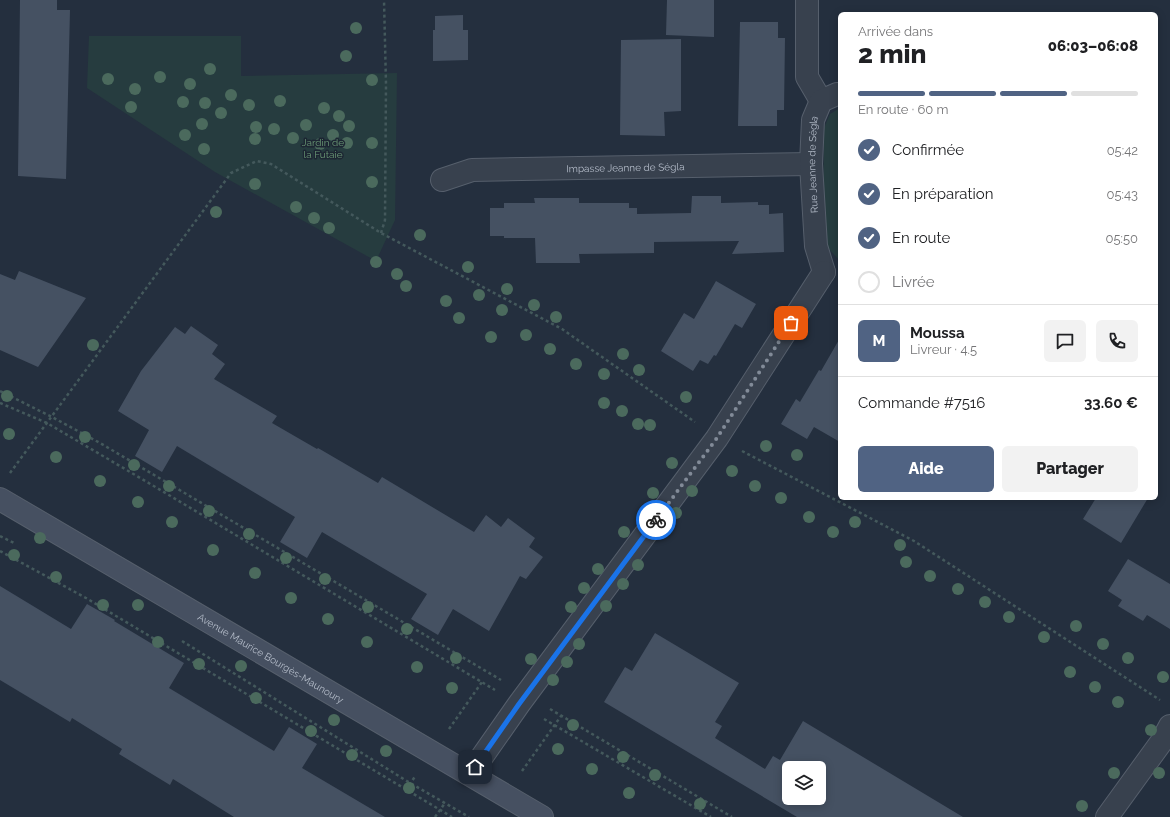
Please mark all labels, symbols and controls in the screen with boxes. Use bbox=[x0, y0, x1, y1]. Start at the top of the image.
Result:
text: Arrivée dans bbox=[858, 24, 933, 39]
text: 06:03–06:08 bbox=[1048, 37, 1138, 55]
text: 2 min bbox=[858, 39, 926, 69]
text: En route · 60 m bbox=[858, 102, 949, 117]
street label: Rue Jeanne de Ségla bbox=[806, 114, 820, 213]
park label: Jardin de la Futaie bbox=[302, 137, 344, 160]
icon: check bbox=[858, 139, 880, 161]
text: Confirmée bbox=[892, 141, 964, 159]
text: 05:42 bbox=[1107, 143, 1138, 158]
street label: Impasse Jeanne de Ségla bbox=[566, 161, 685, 174]
icon: check bbox=[858, 183, 880, 205]
text: En préparation bbox=[892, 185, 993, 203]
text: 05:43 bbox=[1106, 187, 1138, 202]
icon: check bbox=[858, 227, 880, 249]
text: En route bbox=[892, 229, 950, 247]
text: 05:50 bbox=[1105, 231, 1138, 246]
text: Livrée bbox=[892, 273, 935, 291]
pin bbox=[774, 306, 808, 340]
icon: bag bbox=[780, 312, 802, 334]
button: chat bbox=[1044, 320, 1086, 362]
button: phone bbox=[1096, 320, 1138, 362]
text: Moussa bbox=[910, 324, 965, 342]
text: M bbox=[873, 332, 885, 350]
text: Livreur · 4.5 bbox=[910, 342, 977, 357]
text: Commande #7516 bbox=[858, 394, 985, 412]
text: 33.60 € bbox=[1084, 394, 1138, 412]
button: Aide bbox=[858, 446, 994, 492]
button: Partager bbox=[1002, 446, 1138, 492]
courier bbox=[636, 500, 676, 540]
icon: bike bbox=[645, 509, 667, 531]
street label: Avenue Maurice Bourgès-Maunoury bbox=[196, 611, 346, 706]
pin bbox=[458, 750, 492, 784]
icon: home bbox=[464, 756, 486, 778]
map controls bbox=[782, 761, 826, 805]
button: layers bbox=[782, 761, 826, 805]

